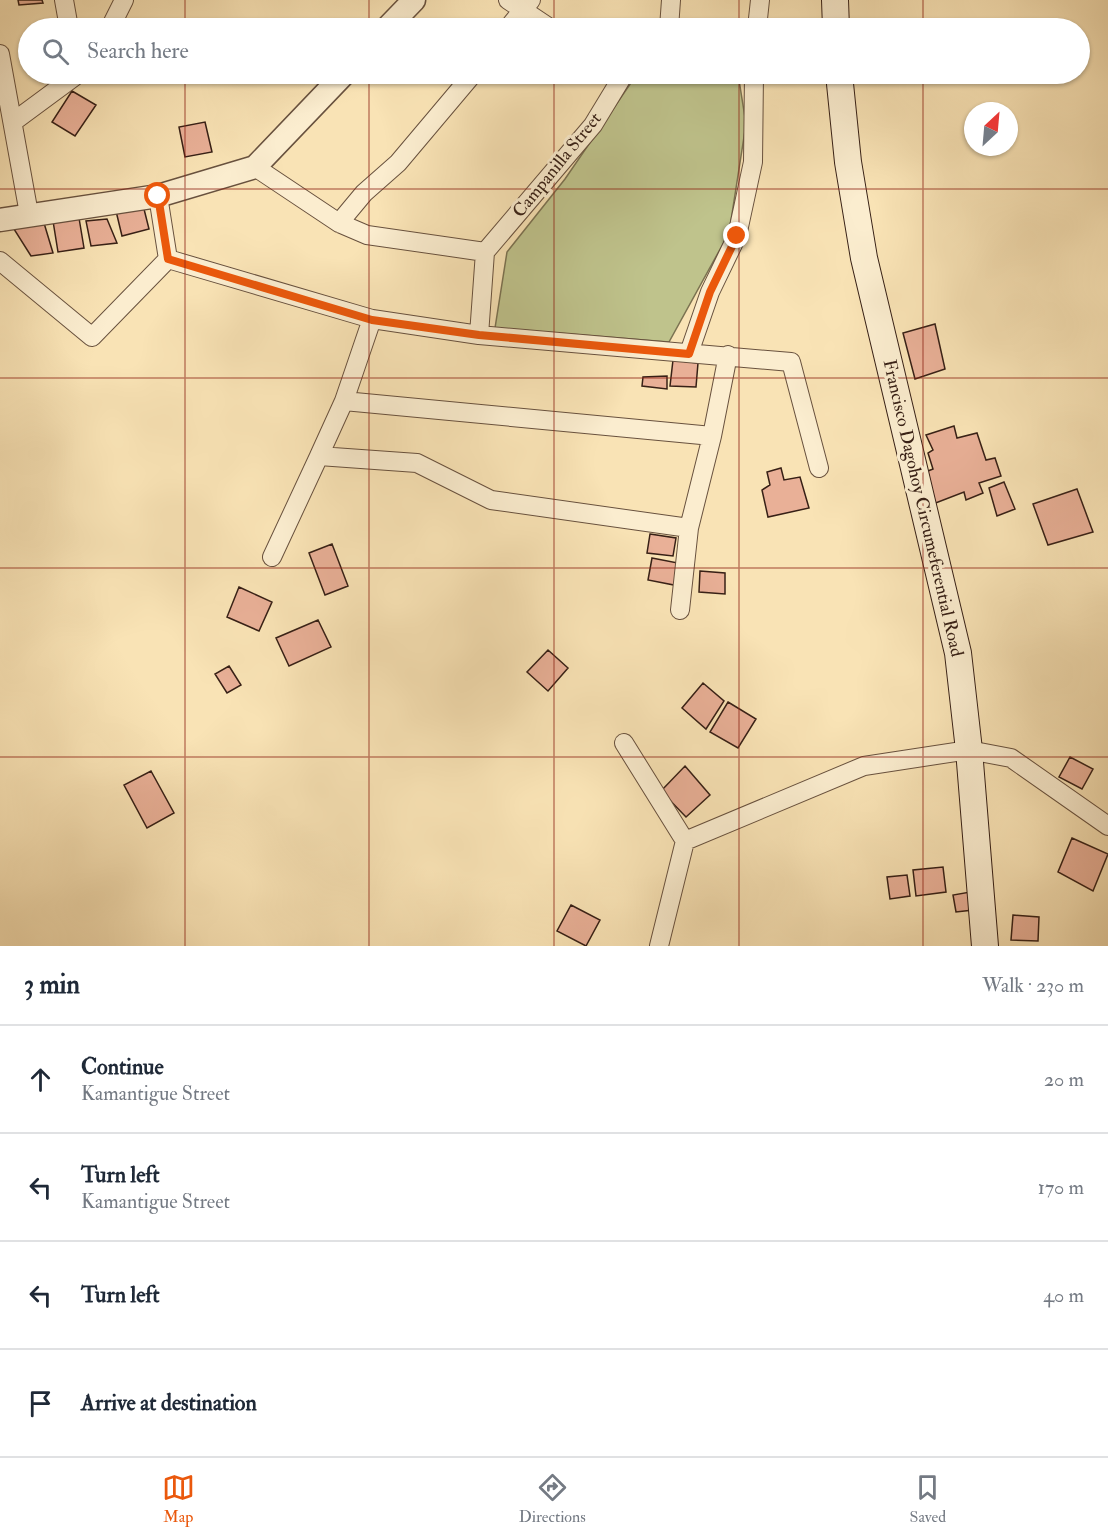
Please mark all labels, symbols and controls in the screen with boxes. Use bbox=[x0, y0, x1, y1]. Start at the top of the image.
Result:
search box bbox=[18, 18, 1090, 84]
icon: search bbox=[39, 35, 72, 68]
text: Search here bbox=[87, 37, 189, 65]
north arrow bbox=[964, 102, 1018, 156]
street label: Campanilla Street bbox=[508, 108, 607, 222]
route start bbox=[144, 182, 170, 208]
route end bbox=[723, 222, 749, 248]
street label: Francisco Dagohoy Circumeferential Road bbox=[878, 357, 968, 659]
text: 3 min bbox=[24, 969, 80, 1001]
text: Walk · 230 m bbox=[982, 973, 1084, 998]
text: Continue bbox=[81, 1053, 164, 1081]
icon: ahead bbox=[24, 1063, 57, 1096]
text: 20 m bbox=[1044, 1067, 1084, 1092]
text: Kamantigue Street bbox=[81, 1081, 230, 1106]
text: Turn left bbox=[81, 1161, 160, 1189]
icon: left bbox=[24, 1171, 57, 1204]
text: 170 m bbox=[1038, 1175, 1084, 1200]
text: Kamantigue Street bbox=[81, 1189, 230, 1214]
icon: left bbox=[24, 1279, 57, 1312]
text: Turn left bbox=[81, 1281, 160, 1309]
text: 40 m bbox=[1043, 1283, 1084, 1308]
icon: arrive bbox=[24, 1387, 57, 1420]
text: Arrive at destination bbox=[81, 1389, 257, 1417]
tab: Map bbox=[162, 1471, 195, 1527]
tab: Directions bbox=[519, 1471, 586, 1527]
tab: Saved bbox=[910, 1471, 946, 1527]

